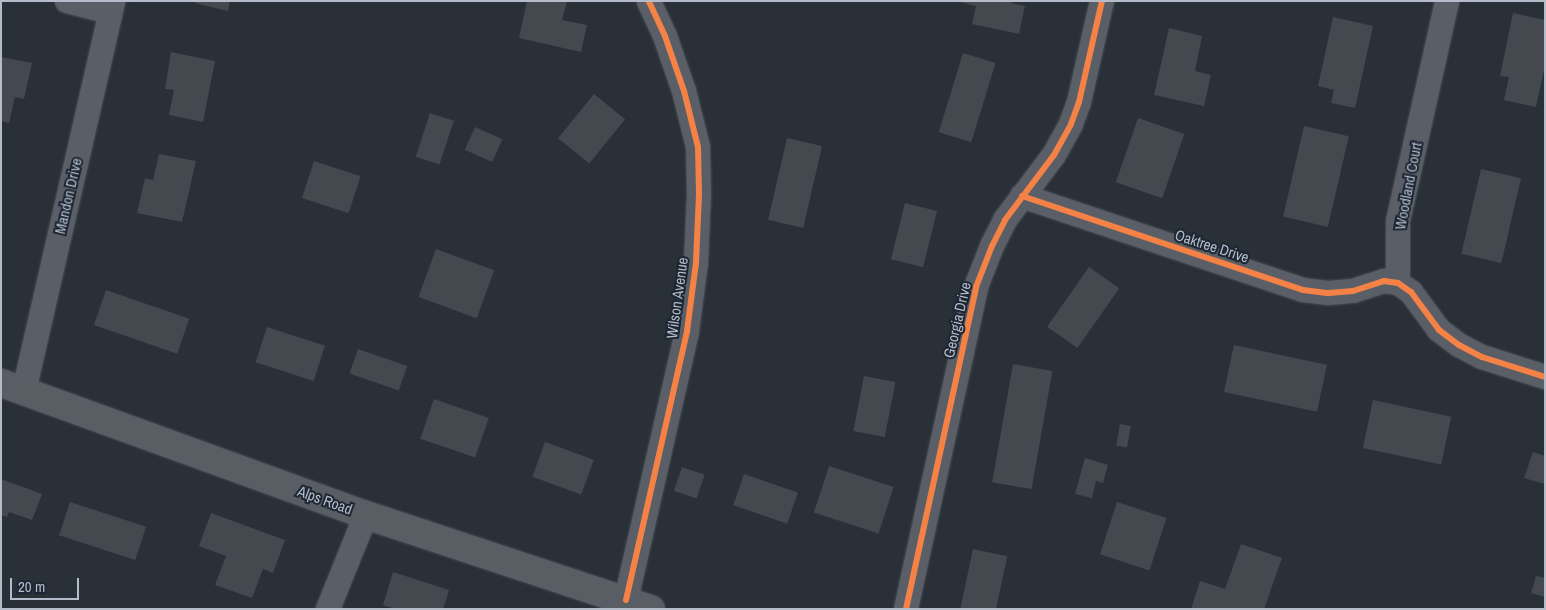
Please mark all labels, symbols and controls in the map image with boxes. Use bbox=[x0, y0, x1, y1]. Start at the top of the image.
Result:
street label: Woodland Court bbox=[1391, 141, 1425, 231]
street label: Mandon Drive bbox=[51, 156, 85, 236]
street label: Oaktree Drive bbox=[1173, 226, 1251, 266]
street label: Wilson Avenue bbox=[662, 256, 692, 340]
street label: Georgia Drive bbox=[940, 280, 974, 360]
street label: Alps Road bbox=[295, 482, 355, 518]
scale bar bbox=[12, 568, 81, 600]
text: 20 m bbox=[18, 576, 45, 597]

